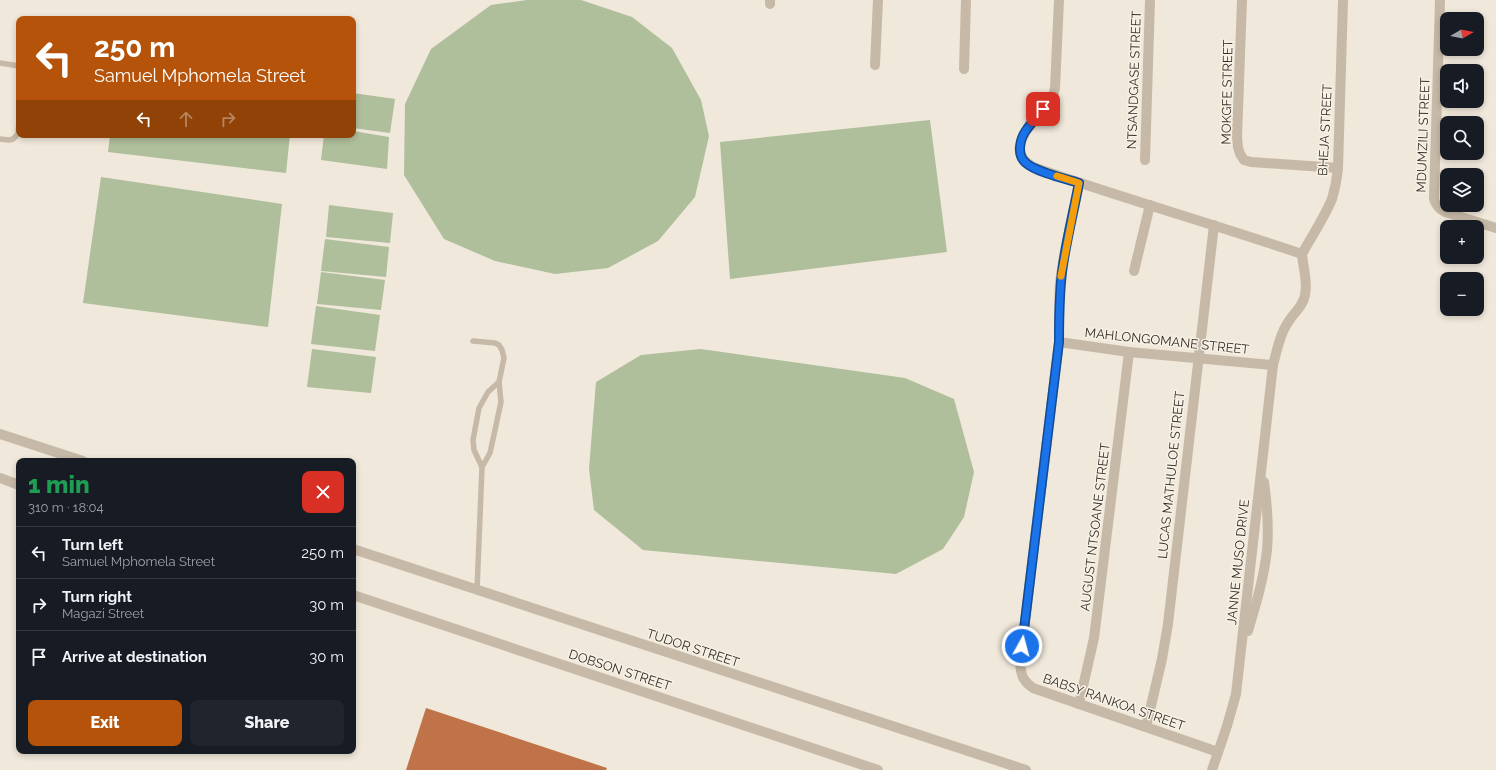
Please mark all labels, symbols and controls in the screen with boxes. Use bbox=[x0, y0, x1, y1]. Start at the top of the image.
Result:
street label: NTSANDGASE STREET bbox=[1124, 10, 1144, 150]
north arrow bbox=[1440, 12, 1484, 56]
map controls bbox=[1440, 12, 1484, 316]
text: 250 m bbox=[94, 31, 175, 64]
icon: left bbox=[28, 32, 80, 84]
street label: MOKGFE STREET bbox=[1219, 39, 1235, 145]
button: sound bbox=[1440, 64, 1484, 108]
text: Samuel Mphomela Street bbox=[94, 65, 306, 86]
street label: MDUMZILI STREET bbox=[1413, 77, 1433, 193]
street label: BHEJA STREET bbox=[1315, 84, 1335, 176]
pin bbox=[1026, 92, 1060, 126]
icon: arrive bbox=[1032, 98, 1054, 120]
icon: left bbox=[133, 108, 155, 130]
icon: ahead bbox=[175, 108, 197, 130]
icon: right bbox=[217, 108, 239, 130]
button: search bbox=[1440, 116, 1484, 160]
button: layers bbox=[1440, 168, 1484, 212]
button: + bbox=[1440, 220, 1484, 264]
button: − bbox=[1440, 272, 1484, 316]
street label: MAHLONGOMANE STREET bbox=[1084, 325, 1250, 357]
street label: LUCAS MATHULOE STREET bbox=[1155, 390, 1187, 560]
street label: AUGUST NTSOANE STREET bbox=[1077, 442, 1113, 612]
text: 1 min bbox=[28, 470, 90, 499]
button: close bbox=[302, 471, 344, 513]
street label: JANNE MUSO DRIVE bbox=[1224, 498, 1252, 625]
text: 310 m · 18:04 bbox=[28, 500, 104, 515]
text: Turn left bbox=[62, 536, 123, 554]
icon: left bbox=[28, 542, 50, 564]
text: 250 m bbox=[301, 544, 344, 562]
text: Samuel Mphomela Street bbox=[62, 554, 215, 569]
text: Turn right bbox=[62, 588, 132, 606]
icon: right bbox=[28, 594, 50, 616]
text: 30 m bbox=[309, 596, 344, 614]
text: Magazi Street bbox=[62, 606, 144, 621]
position arrow bbox=[1001, 625, 1043, 667]
street label: TUDOR STREET bbox=[645, 626, 741, 670]
icon: arrive bbox=[28, 646, 50, 668]
street label: DOBSON STREET bbox=[567, 646, 673, 694]
text: Arrive at destination bbox=[62, 648, 207, 666]
text: 30 m bbox=[309, 648, 344, 666]
street label: BABSY RANKOA STREET bbox=[1041, 671, 1187, 733]
button: Exit bbox=[28, 700, 182, 746]
button: Share bbox=[190, 700, 344, 746]

